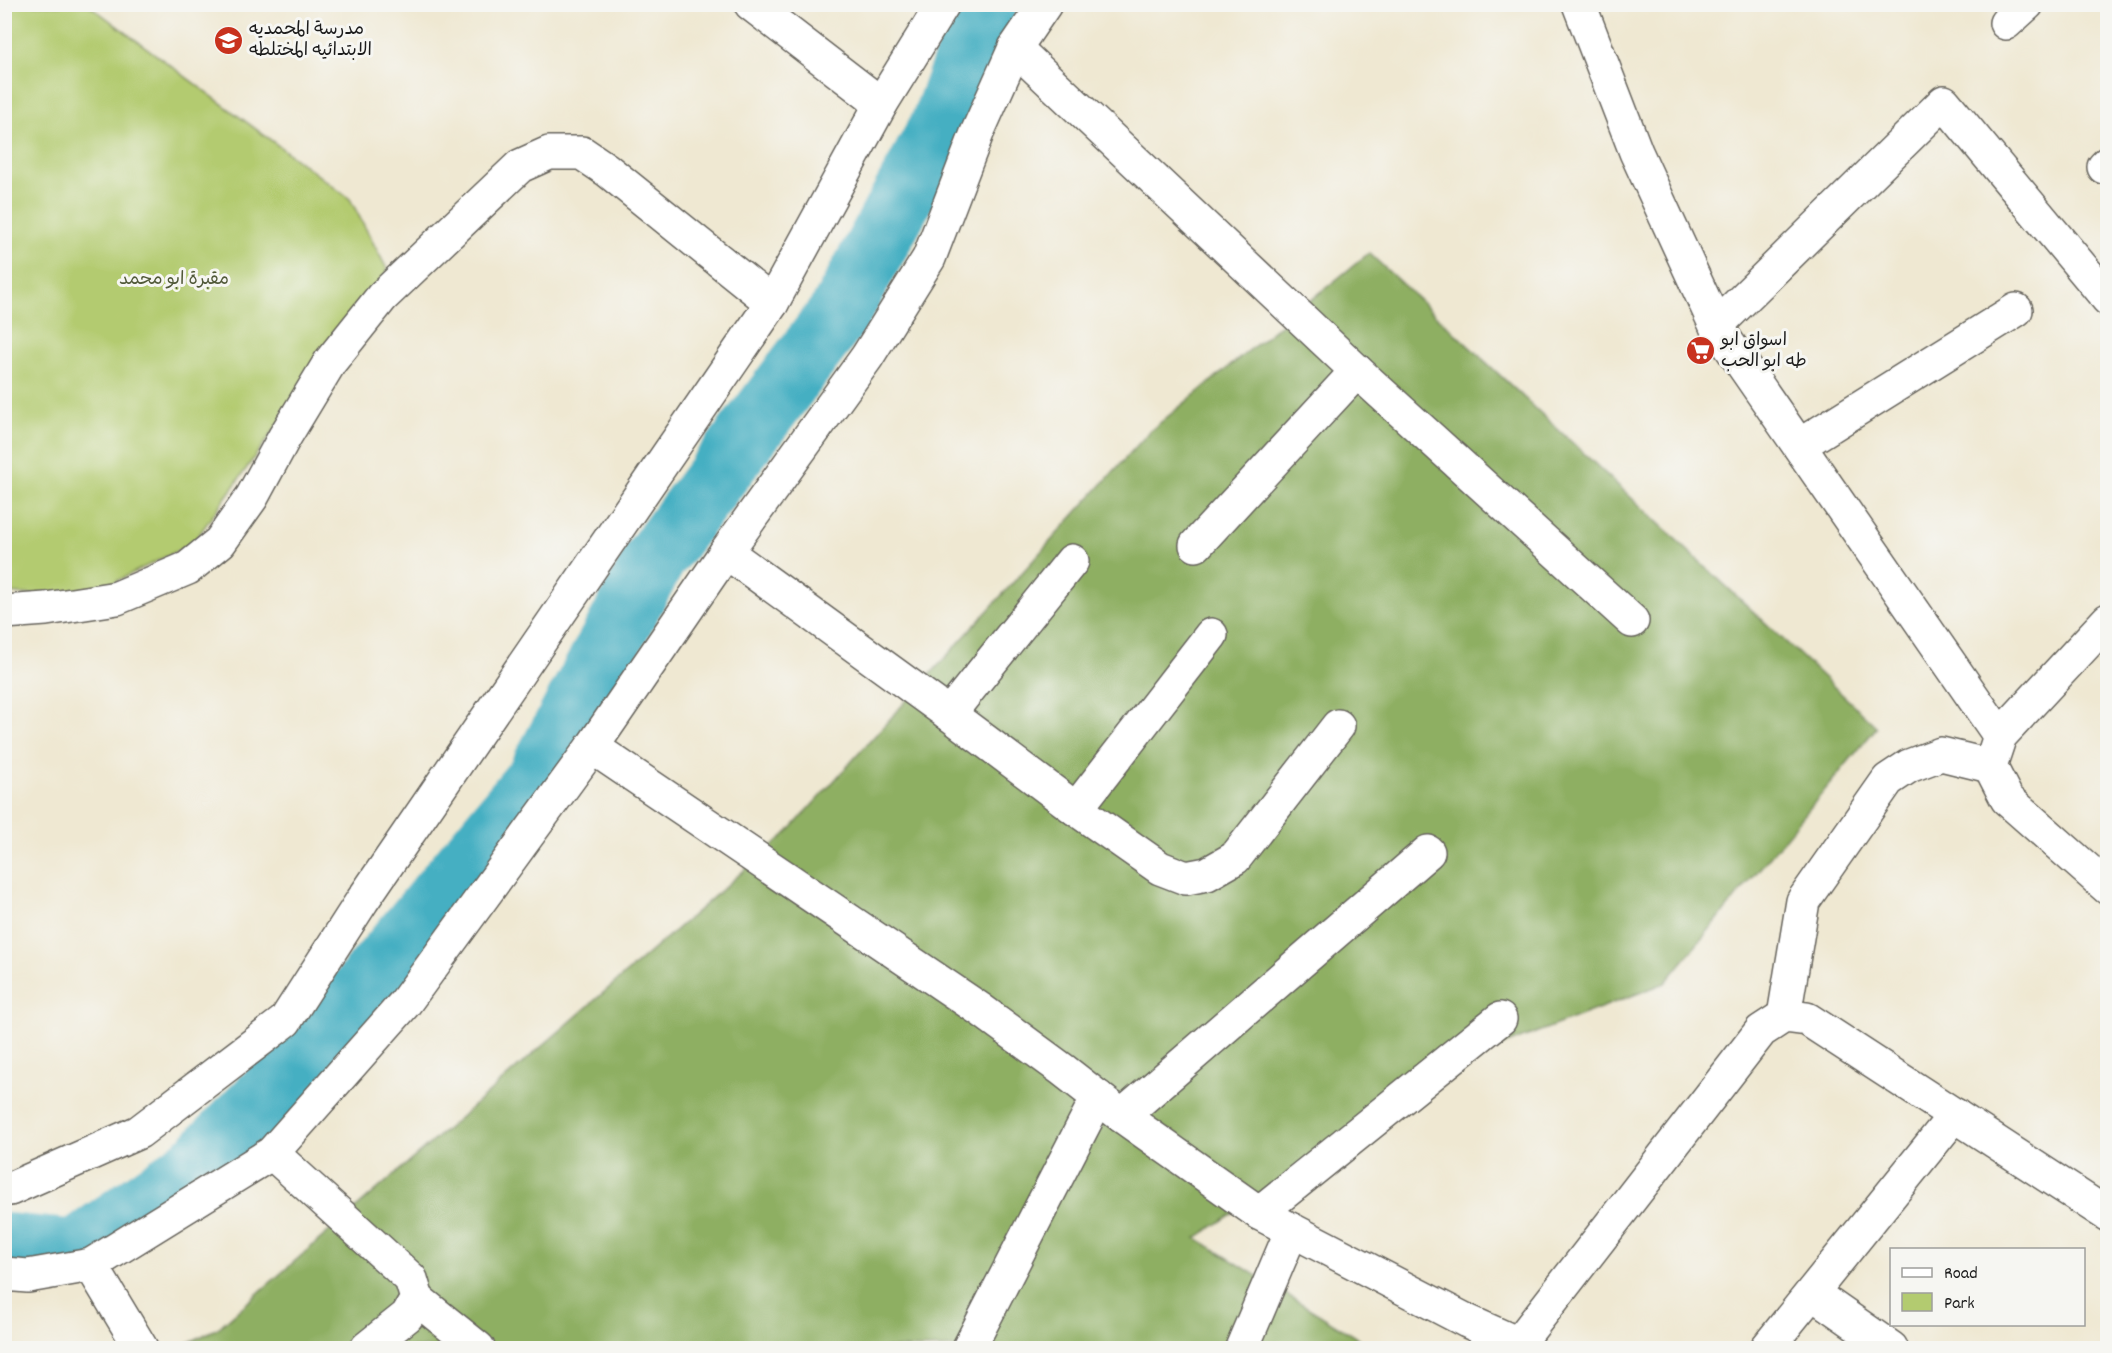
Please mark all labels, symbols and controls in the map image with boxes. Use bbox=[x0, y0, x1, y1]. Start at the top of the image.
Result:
place label: مدرسة المحمديه الابتدائيه المختلطه bbox=[249, 18, 372, 64]
school or university icon: مدرسة المحمديه الابتدائيه المختلطه bbox=[212, 24, 244, 56]
park label: مقبرة ابو محمد bbox=[119, 268, 229, 293]
place label: اسواق ابو طه ابو الحب bbox=[1719, 329, 1807, 375]
supermarket icon: اسواق ابو طه ابو الحب bbox=[1684, 335, 1716, 367]
legend bbox=[1890, 1248, 2085, 1326]
text: Road bbox=[1944, 1262, 1978, 1287]
text: Park bbox=[1944, 1292, 1975, 1317]

